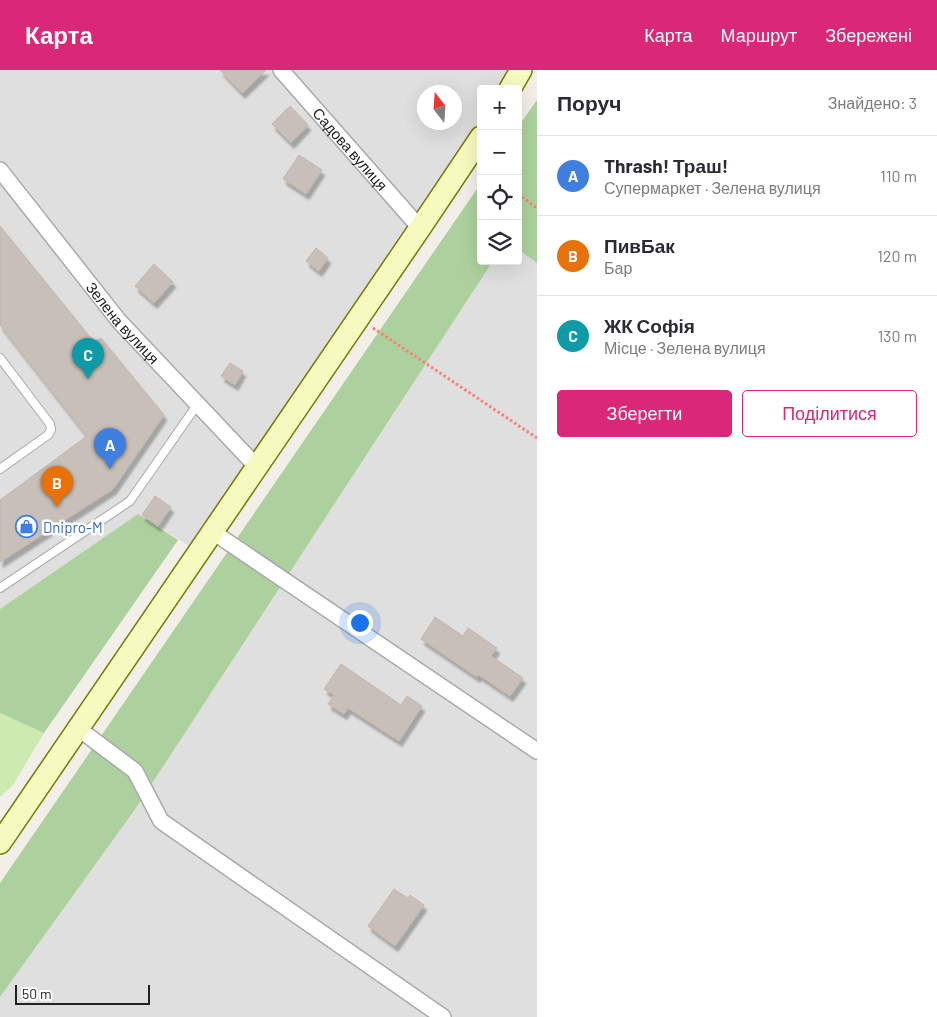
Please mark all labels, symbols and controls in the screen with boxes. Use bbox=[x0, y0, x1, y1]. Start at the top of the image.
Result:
text: Карта bbox=[25, 20, 93, 49]
text: Карта bbox=[644, 24, 692, 46]
text: Маршрут bbox=[720, 24, 797, 46]
text: Збережені bbox=[825, 24, 912, 46]
north arrow bbox=[417, 85, 462, 130]
map controls bbox=[477, 85, 522, 265]
button: + bbox=[477, 85, 522, 130]
text: Поруч bbox=[557, 90, 621, 115]
text: Знайдено: 3 bbox=[828, 93, 917, 112]
street label: Садова вулиця bbox=[309, 104, 392, 194]
button: − bbox=[477, 130, 522, 175]
text: Thrash! Траш! bbox=[604, 154, 728, 177]
text: A bbox=[568, 166, 578, 185]
text: 110 m bbox=[880, 166, 917, 185]
button: locate bbox=[477, 175, 522, 220]
text: Супермаркет · Зелена вулиця bbox=[604, 178, 821, 197]
button: layers bbox=[477, 220, 522, 265]
text: ПивБак bbox=[604, 234, 675, 257]
text: B bbox=[568, 246, 578, 265]
text: 120 m bbox=[877, 246, 917, 265]
text: Бар bbox=[604, 258, 632, 277]
street label: Зелена вулиця bbox=[83, 278, 163, 367]
text: ЖК Софія bbox=[604, 314, 695, 337]
text: C bbox=[568, 326, 578, 345]
text: 130 m bbox=[878, 326, 917, 345]
pin: C bbox=[72, 338, 104, 379]
text: Місце · Зелена вулиця bbox=[604, 338, 766, 357]
button: Зберегти bbox=[557, 390, 732, 437]
button: Поділитися bbox=[742, 390, 917, 437]
pin: A bbox=[94, 428, 126, 469]
pin: B bbox=[41, 466, 73, 507]
shop icon: Dnipro-M bbox=[15, 515, 39, 539]
place label: Dnipro-M bbox=[43, 518, 103, 536]
your location bbox=[347, 610, 373, 636]
scale bar bbox=[15, 982, 150, 1005]
text: 50 m bbox=[22, 985, 51, 1002]

